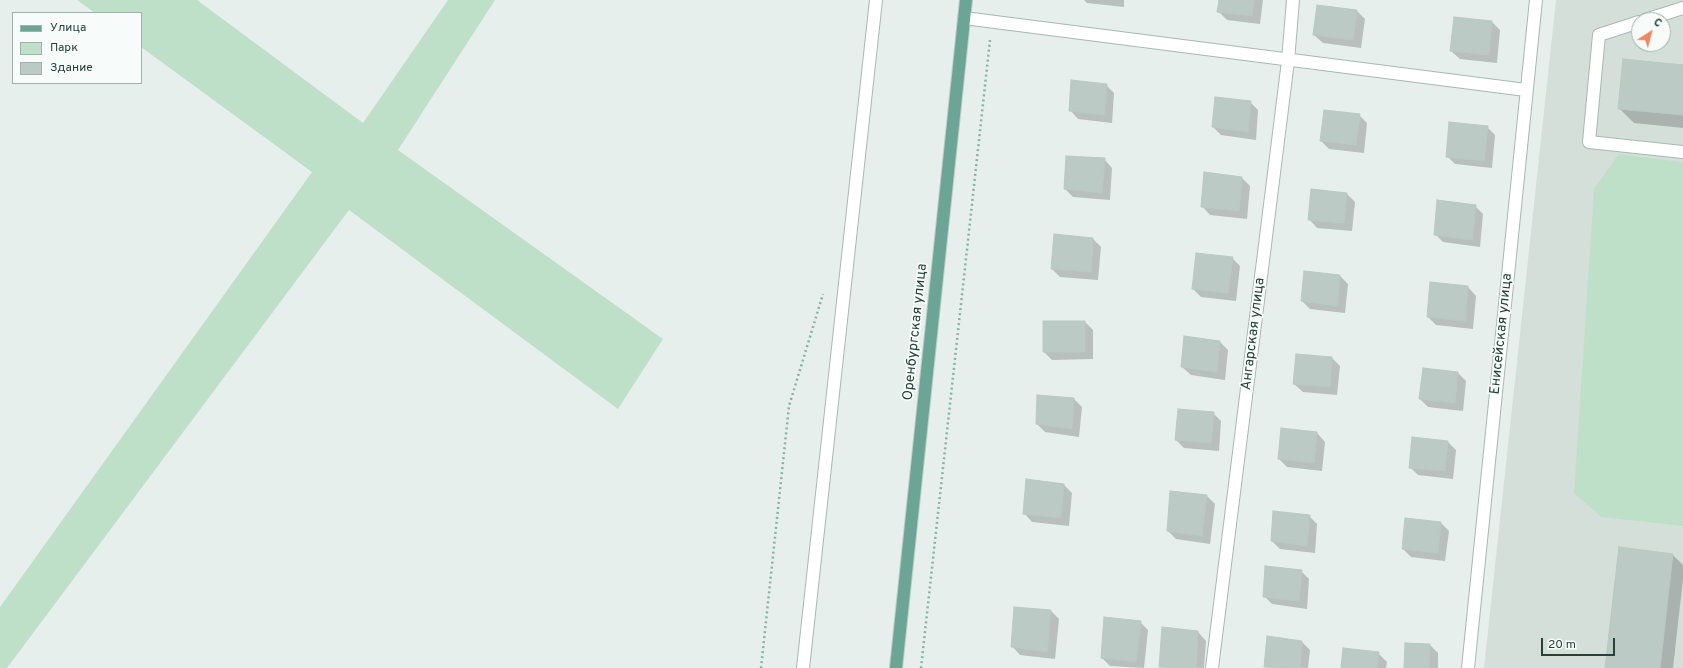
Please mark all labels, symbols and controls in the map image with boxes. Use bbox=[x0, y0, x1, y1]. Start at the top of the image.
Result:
legend bbox=[12, 12, 142, 84]
north arrow bbox=[1631, 12, 1671, 52]
text: С bbox=[1651, 15, 1664, 31]
text: Улица bbox=[50, 20, 86, 36]
text: Парк bbox=[50, 40, 78, 56]
text: Здание bbox=[50, 60, 93, 76]
street label: Оренбургская улица bbox=[900, 263, 932, 401]
street label: Енисейская улица bbox=[1487, 273, 1517, 395]
street label: Ангарская улица bbox=[1239, 277, 1269, 391]
scale bar bbox=[1543, 630, 1617, 656]
text: 20 m bbox=[1548, 637, 1576, 653]

